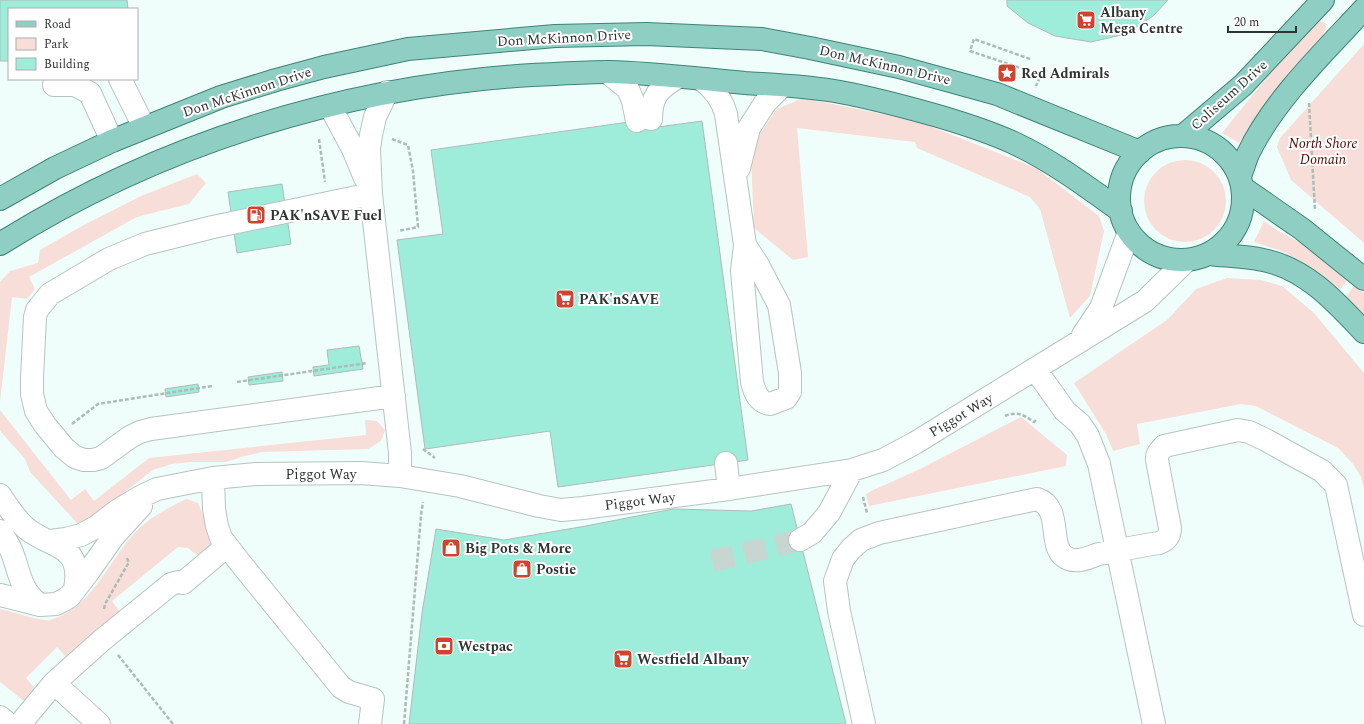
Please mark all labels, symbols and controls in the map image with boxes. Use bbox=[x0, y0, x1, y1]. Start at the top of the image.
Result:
place label: Albany Mega Centre bbox=[1100, 2, 1183, 39]
legend bbox=[8, 8, 138, 80]
scale bar bbox=[1228, 8, 1296, 34]
supermarket icon: Albany Mega Centre bbox=[1075, 9, 1097, 31]
text: 20 m bbox=[1234, 13, 1259, 32]
text: Road bbox=[44, 15, 71, 34]
street label: Don McKinnon Drive bbox=[496, 24, 632, 52]
text: Park bbox=[44, 35, 69, 54]
street label: Don McKinnon Drive bbox=[817, 40, 953, 90]
text: Building bbox=[44, 55, 90, 74]
street label: Coliseum Drive bbox=[1186, 55, 1272, 135]
street label: Don McKinnon Drive bbox=[180, 61, 314, 123]
place icon: Red Admirals bbox=[996, 62, 1018, 84]
place label: Red Admirals bbox=[1021, 63, 1110, 84]
park label: North Shore Domain bbox=[1289, 133, 1357, 170]
fuel station icon: PAK'nSAVE Fuel bbox=[245, 204, 267, 226]
place label: PAK'nSAVE Fuel bbox=[270, 205, 382, 226]
supermarket icon: PAK'nSAVE bbox=[554, 288, 576, 310]
place label: PAK'nSAVE bbox=[579, 289, 659, 310]
street label: Piggot Way bbox=[925, 387, 998, 442]
street label: Piggot Way bbox=[285, 464, 358, 485]
street label: Piggot Way bbox=[603, 486, 678, 516]
shop icon: Big Pots & More bbox=[440, 537, 462, 559]
place label: Big Pots & More bbox=[465, 538, 571, 559]
shop icon: Postie bbox=[511, 558, 533, 580]
place label: Postie bbox=[536, 559, 576, 580]
bank icon: Westpac bbox=[433, 635, 455, 657]
place label: Westpac bbox=[458, 636, 513, 657]
supermarket icon: Westfield Albany bbox=[612, 648, 634, 670]
place label: Westfield Albany bbox=[637, 649, 750, 670]

